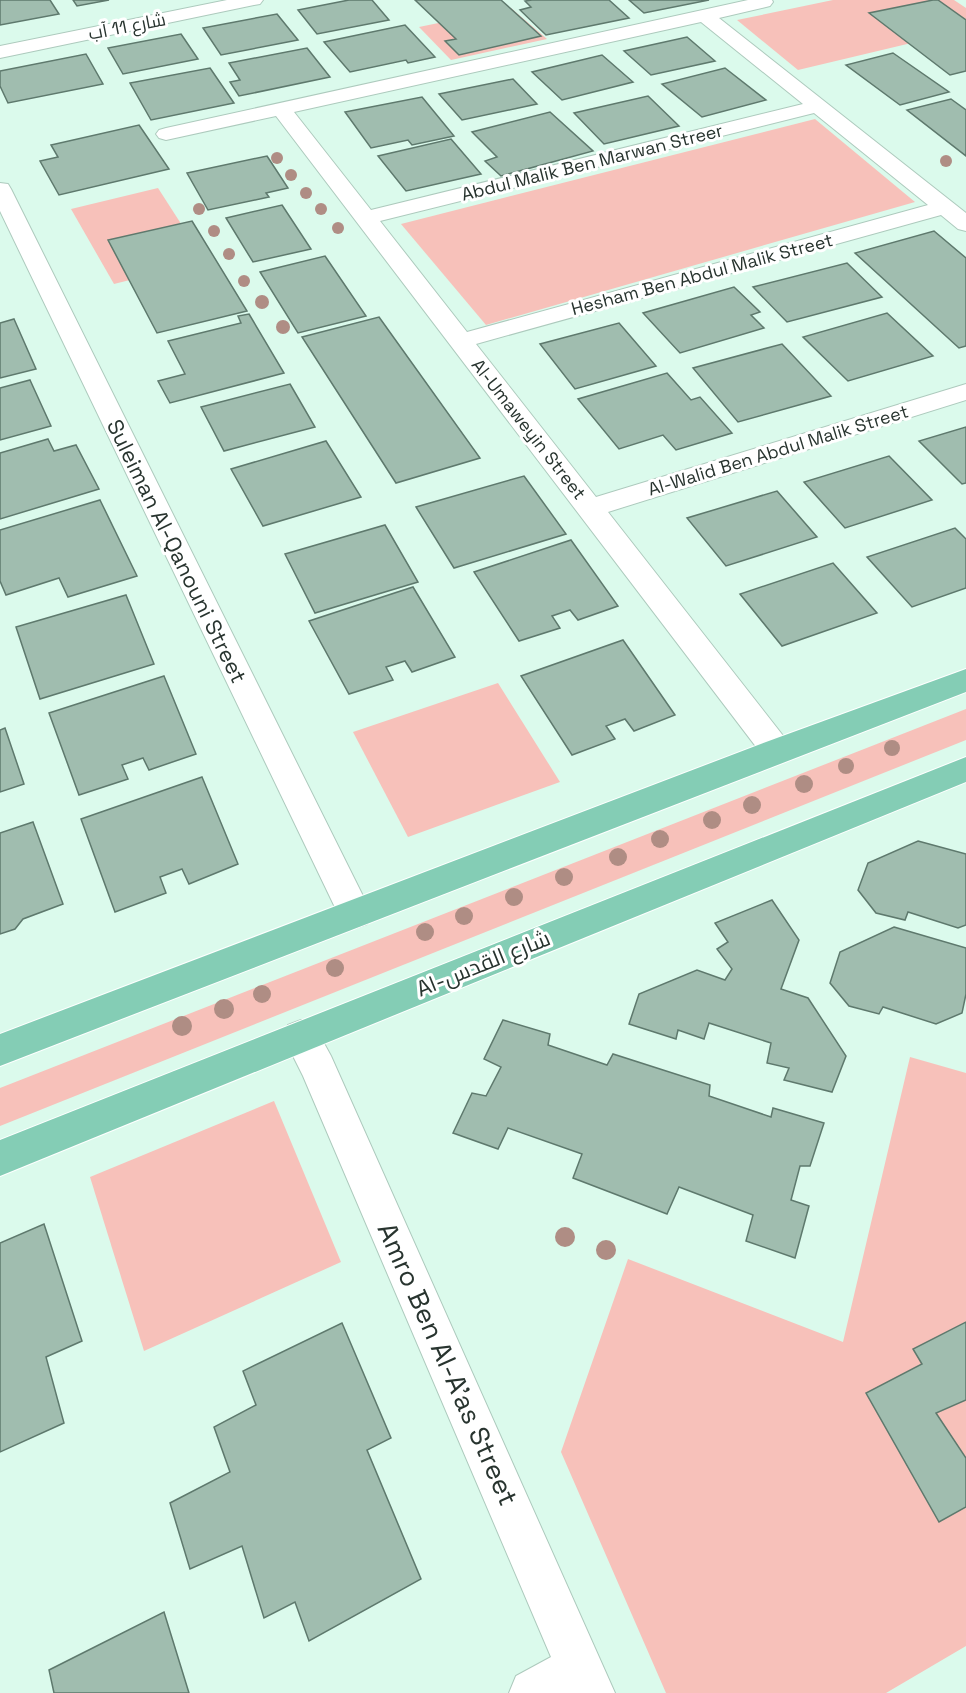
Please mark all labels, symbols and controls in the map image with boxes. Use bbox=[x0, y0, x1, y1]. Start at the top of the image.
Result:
street label: شارع 11 آب bbox=[86, 7, 168, 46]
street label: Abdul Malik Ben Marwan Streer bbox=[459, 118, 725, 206]
street label: Hesham Ben Abdul Malik Street bbox=[569, 228, 835, 320]
street label: Al-Umaweyin Street bbox=[467, 354, 591, 504]
street label: Al-Walid Ben Abdul Malik Street bbox=[645, 399, 911, 501]
street label: Suleiman Al-Qanouni Street bbox=[101, 414, 253, 688]
street label: Al-شارع القدس bbox=[412, 923, 554, 1004]
street label: Amro Ben Al-A'as Street bbox=[370, 1217, 526, 1511]

